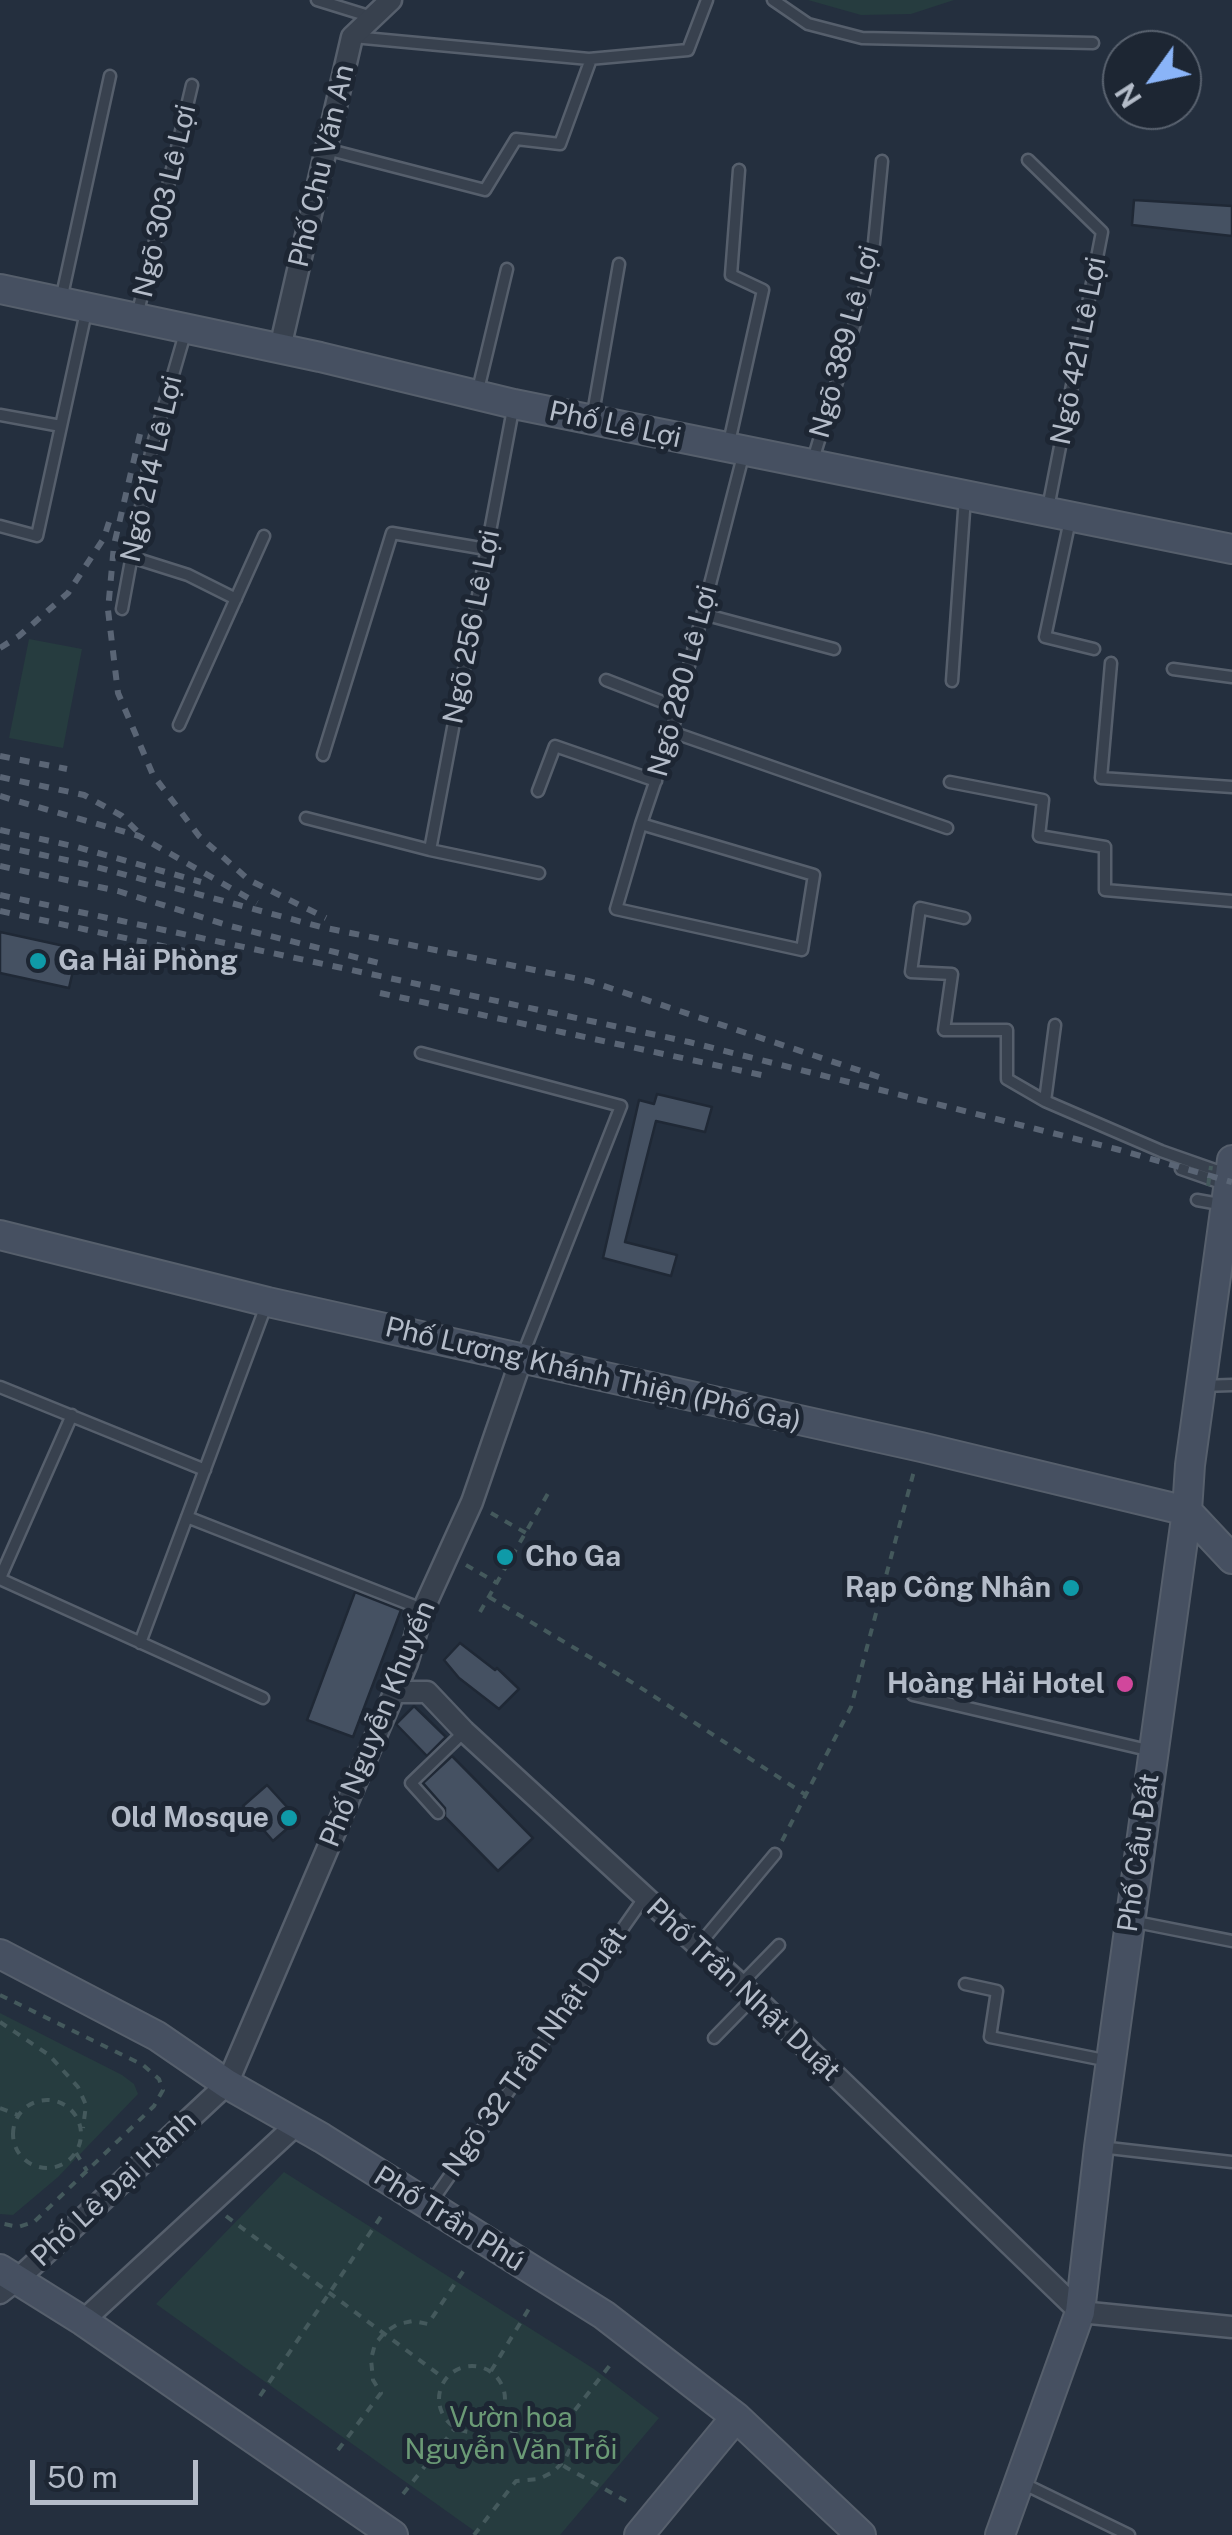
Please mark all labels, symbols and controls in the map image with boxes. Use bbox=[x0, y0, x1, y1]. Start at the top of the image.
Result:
north arrow bbox=[1102, 30, 1202, 130]
street label: Phố Chu Văn An bbox=[282, 61, 362, 271]
text: N bbox=[1108, 77, 1148, 114]
street label: Ngõ 303 Lê Lợi bbox=[126, 101, 204, 301]
street label: Ngõ 389 Lê Lợi bbox=[803, 242, 887, 442]
street label: Ngõ 421 Lê Lợi bbox=[1044, 254, 1114, 448]
street label: Ngõ 214 Lê Lợi bbox=[114, 372, 190, 566]
street label: Phố Lê Lợi bbox=[546, 395, 684, 455]
street label: Ngõ 256 Lê Lợi bbox=[437, 527, 507, 727]
street label: Ngõ 280 Lê Lợi bbox=[641, 582, 725, 780]
place label: Ga Hải Phòng bbox=[58, 944, 238, 978]
marker: Ga Hải Phòng bbox=[27, 950, 49, 972]
street label: Phố Lương Khánh Thiện (Phố Ga) bbox=[382, 1311, 804, 1439]
place label: Cho Ga bbox=[525, 1540, 621, 1574]
marker: Cho Ga bbox=[494, 1546, 516, 1568]
place label: Rạp Công Nhân bbox=[845, 1571, 1051, 1605]
marker: Rạp Công Nhân bbox=[1060, 1577, 1082, 1599]
street label: Phố Nguyễn Khuyến bbox=[313, 1596, 443, 1852]
place label: Hoàng Hải Hotel bbox=[887, 1667, 1105, 1701]
marker: Hoàng Hải Hotel bbox=[1114, 1673, 1136, 1695]
street label: Phố Cầu Đất bbox=[1111, 1772, 1167, 1934]
place label: Old Mosque bbox=[110, 1801, 269, 1835]
marker: Old Mosque bbox=[278, 1807, 300, 1829]
street label: Phố Trần Nhật Duật bbox=[639, 1892, 847, 2088]
street label: Ngõ 32 Trần Nhật Duật bbox=[436, 1921, 634, 2183]
street label: Phố Lê Đại Hành bbox=[25, 2104, 203, 2274]
street label: Phố Trần Phú bbox=[367, 2159, 531, 2279]
park label: Vườn hoa Nguyễn Văn Trỗi bbox=[405, 2401, 617, 2467]
scale bar bbox=[35, 2440, 202, 2502]
text: 50 m bbox=[47, 2459, 118, 2495]

